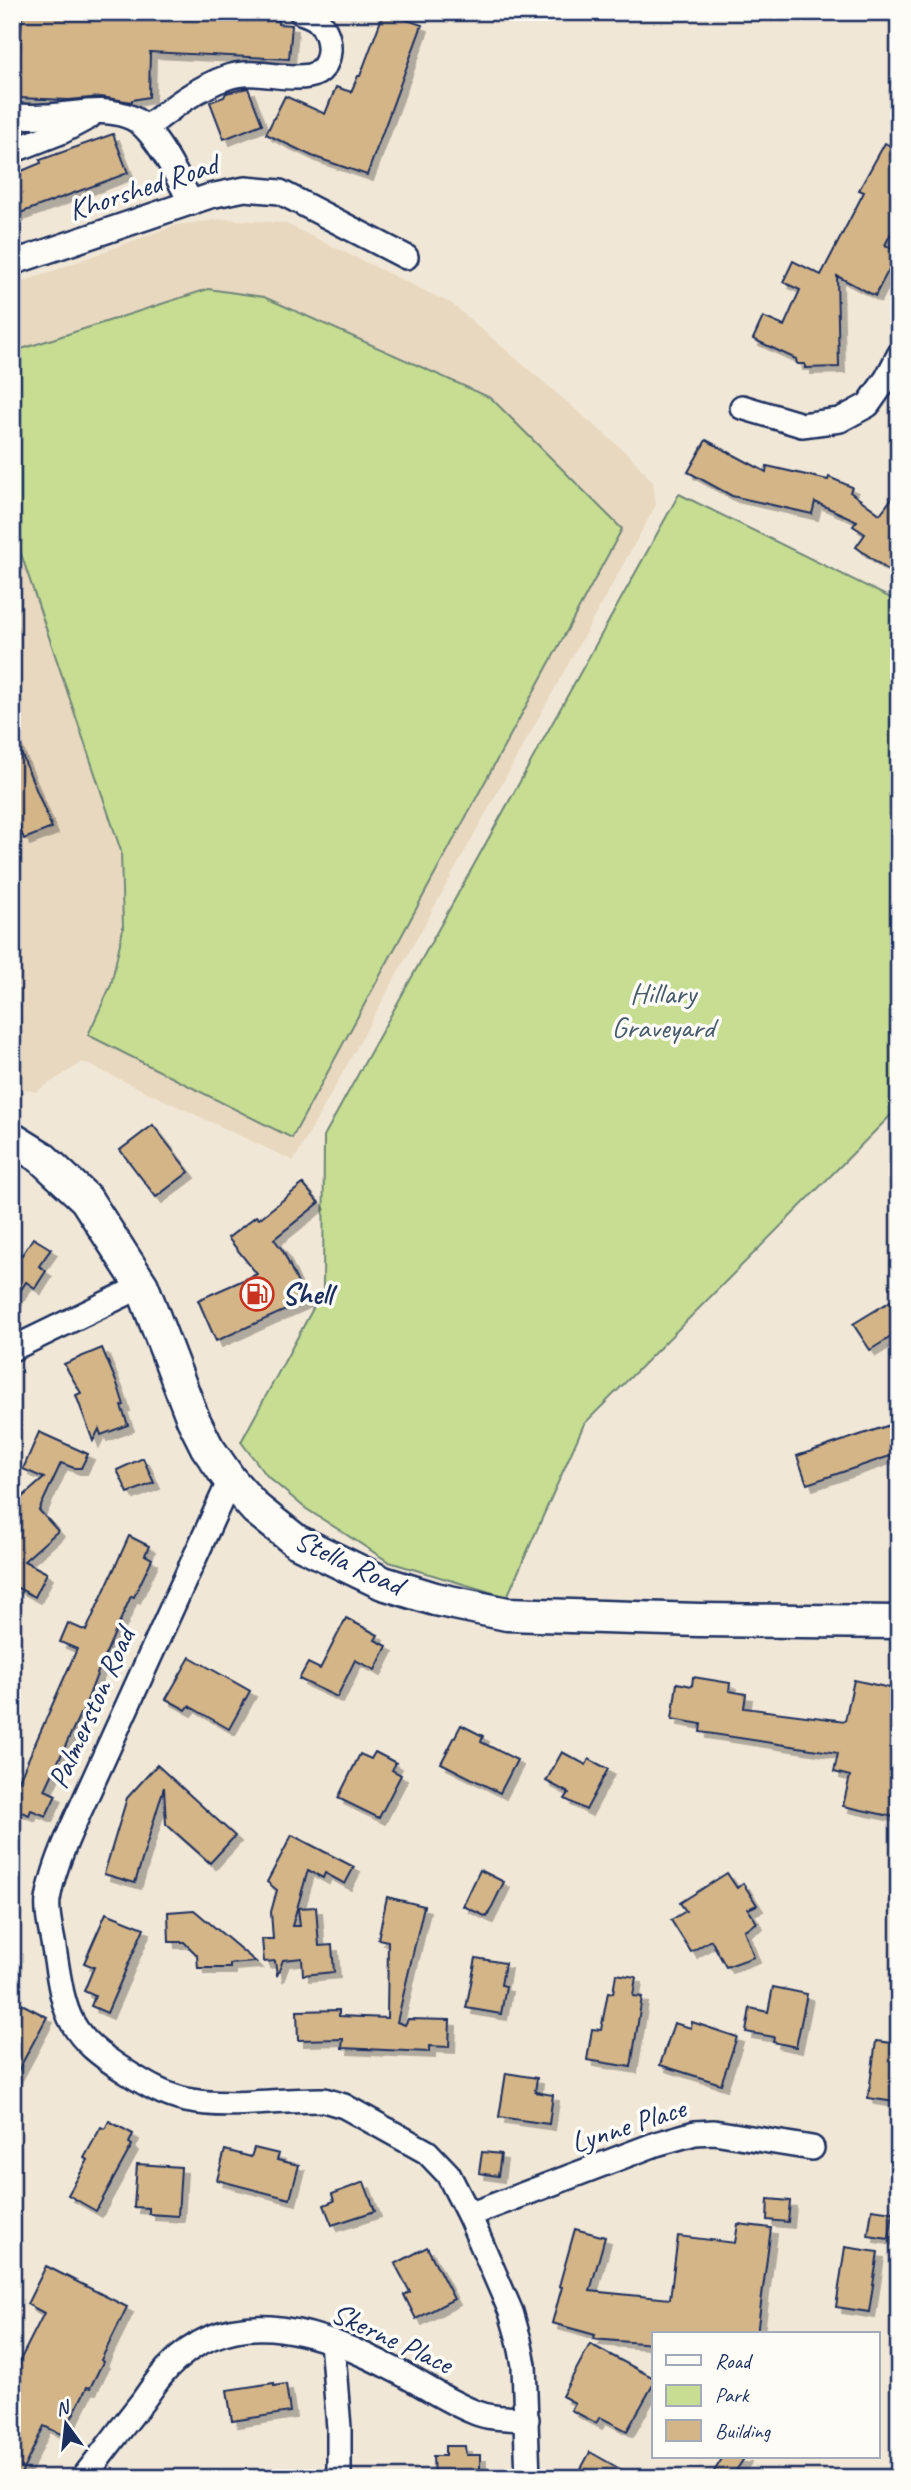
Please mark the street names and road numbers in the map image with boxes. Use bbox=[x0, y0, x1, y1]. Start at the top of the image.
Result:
street label: Khorshed Road bbox=[64, 144, 226, 229]
street label: Stella Road bbox=[289, 1520, 413, 1605]
street label: Palmerston Road bbox=[39, 1618, 145, 1794]
street label: Lynne Place bbox=[566, 2088, 692, 2161]
street label: Skerne Place bbox=[325, 2294, 461, 2383]

